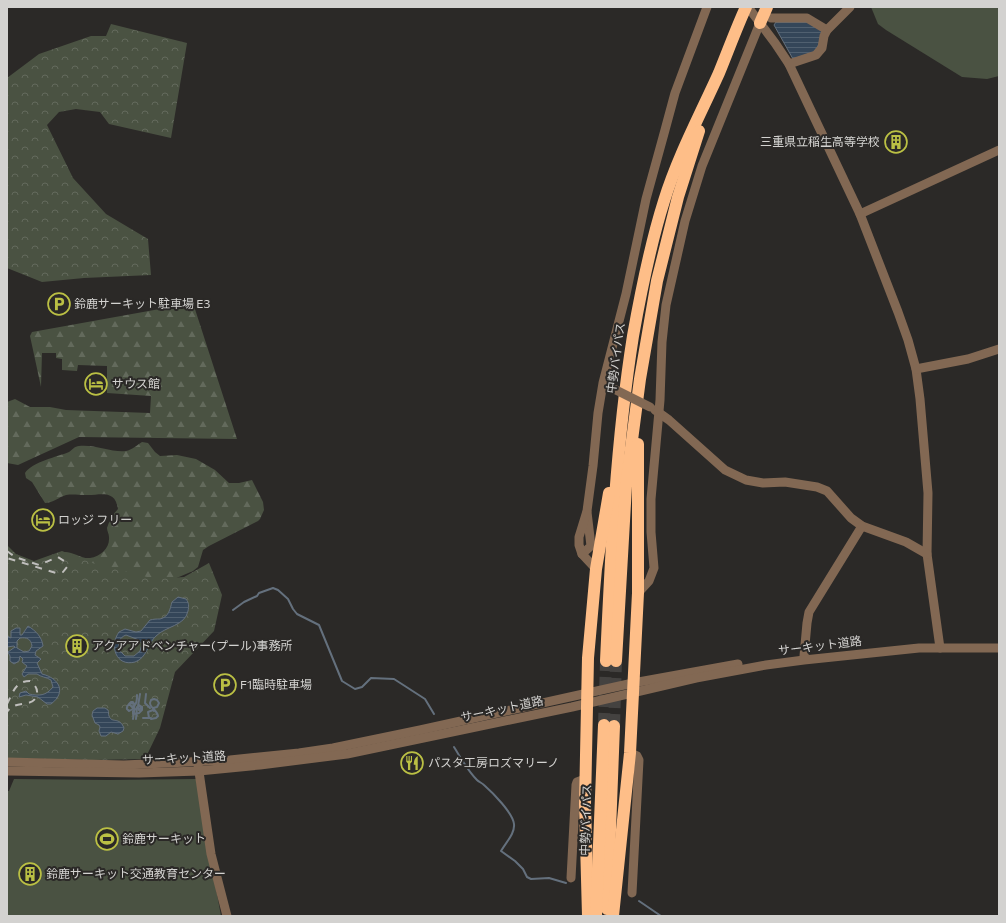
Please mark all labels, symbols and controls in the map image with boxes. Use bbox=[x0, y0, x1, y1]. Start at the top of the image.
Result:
building icon: 三重県立稲生高等学校 bbox=[883, 129, 909, 155]
place label: 三重県立稲生高等学校 bbox=[760, 134, 880, 148]
parking icon: 鈴鹿サーキット駐車場 E3 bbox=[46, 291, 72, 317]
place label: 鈴鹿サーキット駐車場 E3 bbox=[74, 296, 210, 310]
street label: 中勢バイパス bbox=[603, 321, 627, 394]
hotel icon: サウス館 bbox=[83, 371, 109, 397]
place label: サウス館 bbox=[112, 376, 160, 390]
hotel icon: ロッジ フリー bbox=[30, 507, 56, 533]
place label: ロッジ フリー bbox=[58, 512, 132, 526]
building icon: アクアアドベンチャー(プール)事務所 bbox=[64, 633, 90, 659]
street label: サーキット道路 bbox=[777, 633, 862, 657]
place label: アクアアドベンチャー(プール)事務所 bbox=[92, 638, 293, 652]
parking icon: F1臨時駐車場 bbox=[212, 672, 238, 698]
place label: F1臨時駐車場 bbox=[240, 677, 312, 691]
street label: サーキット道路 bbox=[459, 692, 544, 724]
street label: サーキット道路 bbox=[142, 748, 226, 766]
restaurant icon: パスタ工房ロズマリーノ bbox=[399, 750, 425, 776]
place label: パスタ工房ロズマリーノ bbox=[428, 755, 559, 769]
street label: 中勢バイパス bbox=[577, 784, 593, 856]
sports icon: 鈴鹿サーキット bbox=[94, 826, 120, 852]
place label: 鈴鹿サーキット bbox=[122, 831, 206, 845]
building icon: 鈴鹿サーキット交通教育センター bbox=[17, 861, 43, 887]
place label: 鈴鹿サーキット交通教育センター bbox=[46, 866, 226, 880]

